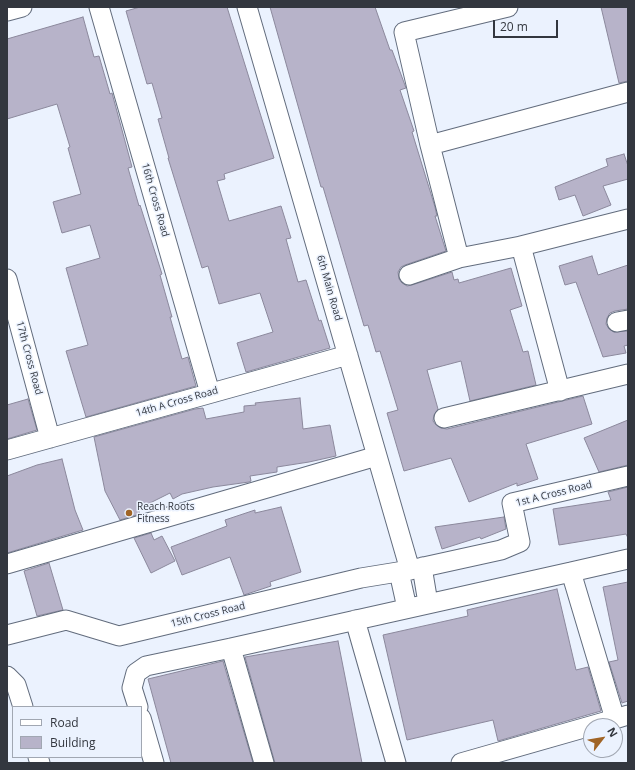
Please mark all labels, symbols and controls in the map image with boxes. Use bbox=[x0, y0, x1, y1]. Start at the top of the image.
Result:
scale bar bbox=[495, 12, 560, 38]
text: 20 m bbox=[500, 18, 528, 35]
street label: 16th Cross Road bbox=[139, 162, 171, 238]
street label: 6th Main Road bbox=[314, 254, 344, 322]
street label: 17th Cross Road bbox=[13, 320, 45, 396]
street label: 14th A Cross Road bbox=[134, 385, 220, 419]
street label: 1st A Cross Road bbox=[515, 479, 593, 509]
place label: Reach Roots Fitness bbox=[137, 501, 194, 524]
marker: Reach Roots Fitness bbox=[124, 508, 134, 518]
street label: 15th Cross Road bbox=[170, 600, 246, 630]
legend bbox=[12, 706, 142, 758]
text: Road bbox=[50, 714, 79, 731]
north arrow bbox=[583, 718, 623, 758]
text: N bbox=[604, 724, 622, 740]
text: Building bbox=[50, 734, 95, 751]

